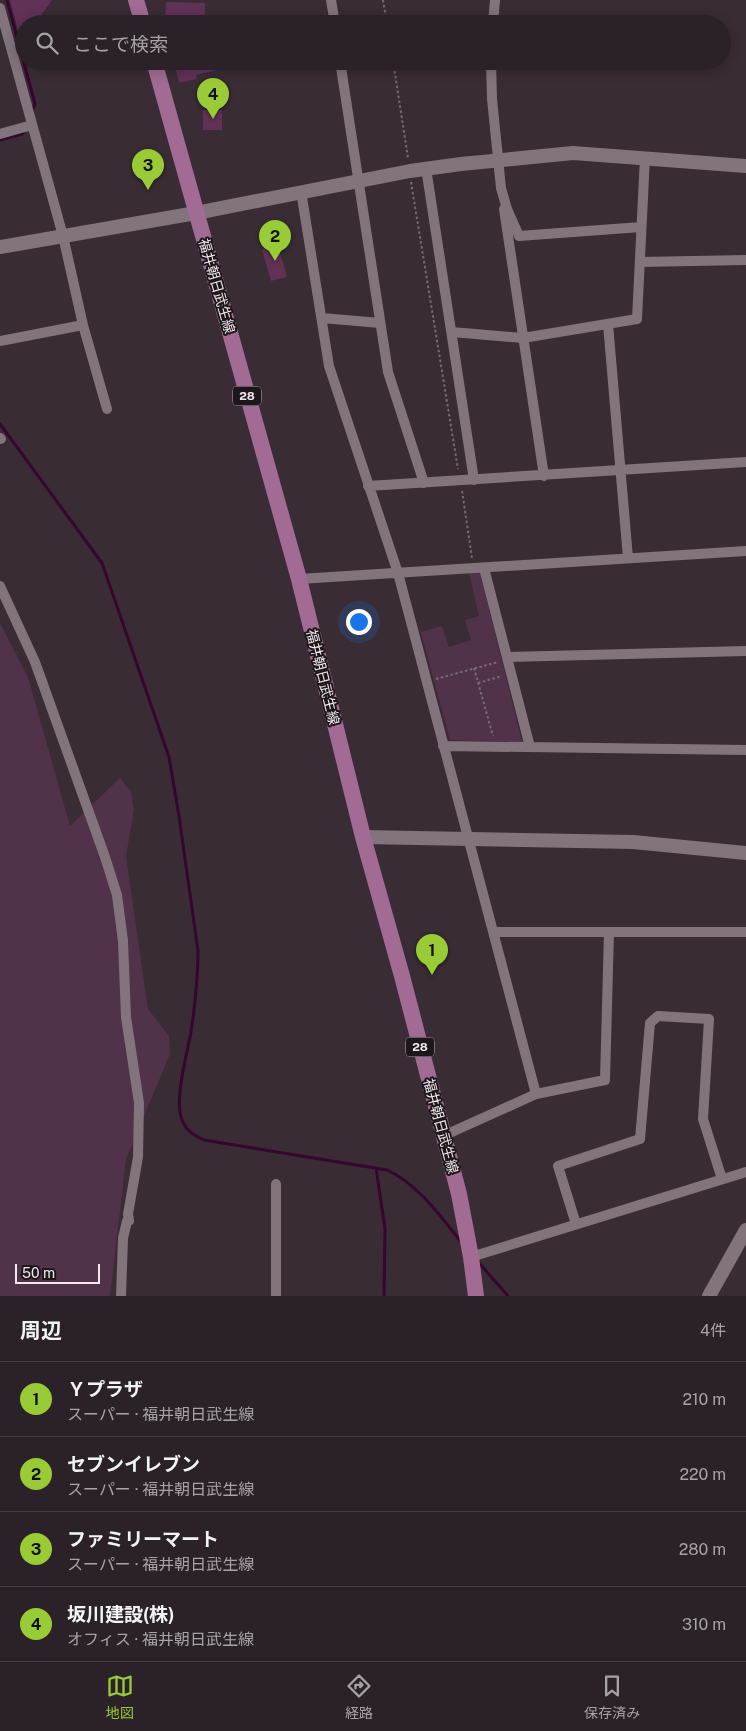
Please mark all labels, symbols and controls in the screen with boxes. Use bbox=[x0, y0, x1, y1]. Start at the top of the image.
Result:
search box bbox=[15, 15, 731, 70]
icon: search bbox=[33, 29, 61, 57]
text: ここで検索 bbox=[73, 33, 168, 55]
pin: 4 bbox=[197, 78, 229, 119]
pin: 3 bbox=[132, 149, 164, 190]
pin: 2 bbox=[259, 220, 291, 261]
street label: 福井朝日武生線 bbox=[196, 237, 238, 335]
road number: 28 bbox=[233, 386, 261, 406]
your location bbox=[346, 609, 372, 635]
street label: 福井朝日武生線 bbox=[303, 628, 343, 726]
pin: 1 bbox=[416, 934, 448, 975]
road number: 28 bbox=[406, 1038, 434, 1056]
street label: 福井朝日武生線 bbox=[421, 1077, 461, 1175]
scale bar bbox=[15, 1261, 100, 1284]
text: 50 m bbox=[22, 1265, 55, 1281]
text: 周辺 bbox=[20, 1318, 62, 1343]
text: 4件 bbox=[700, 1321, 726, 1340]
text: Ｙプラザ bbox=[67, 1378, 143, 1400]
text: 1 bbox=[33, 1390, 39, 1409]
text: 210 m bbox=[682, 1390, 726, 1409]
text: スーパー · 福井朝日武生線 bbox=[67, 1405, 254, 1424]
text: セブンイレブン bbox=[67, 1453, 200, 1475]
text: 2 bbox=[31, 1465, 41, 1484]
text: 220 m bbox=[679, 1465, 726, 1484]
text: スーパー · 福井朝日武生線 bbox=[67, 1480, 254, 1499]
text: ファミリーマート bbox=[67, 1528, 219, 1550]
text: 3 bbox=[31, 1540, 41, 1559]
text: 280 m bbox=[679, 1540, 726, 1559]
text: スーパー · 福井朝日武生線 bbox=[67, 1555, 254, 1574]
text: 坂川建設(株) bbox=[67, 1603, 175, 1625]
text: 4 bbox=[31, 1615, 41, 1634]
text: 310 m bbox=[682, 1615, 726, 1634]
text: オフィス · 福井朝日武生線 bbox=[67, 1630, 254, 1649]
tab: 地図 bbox=[106, 1672, 134, 1722]
tab: 経路 bbox=[345, 1672, 373, 1722]
tab: 保存済み bbox=[584, 1672, 640, 1722]

